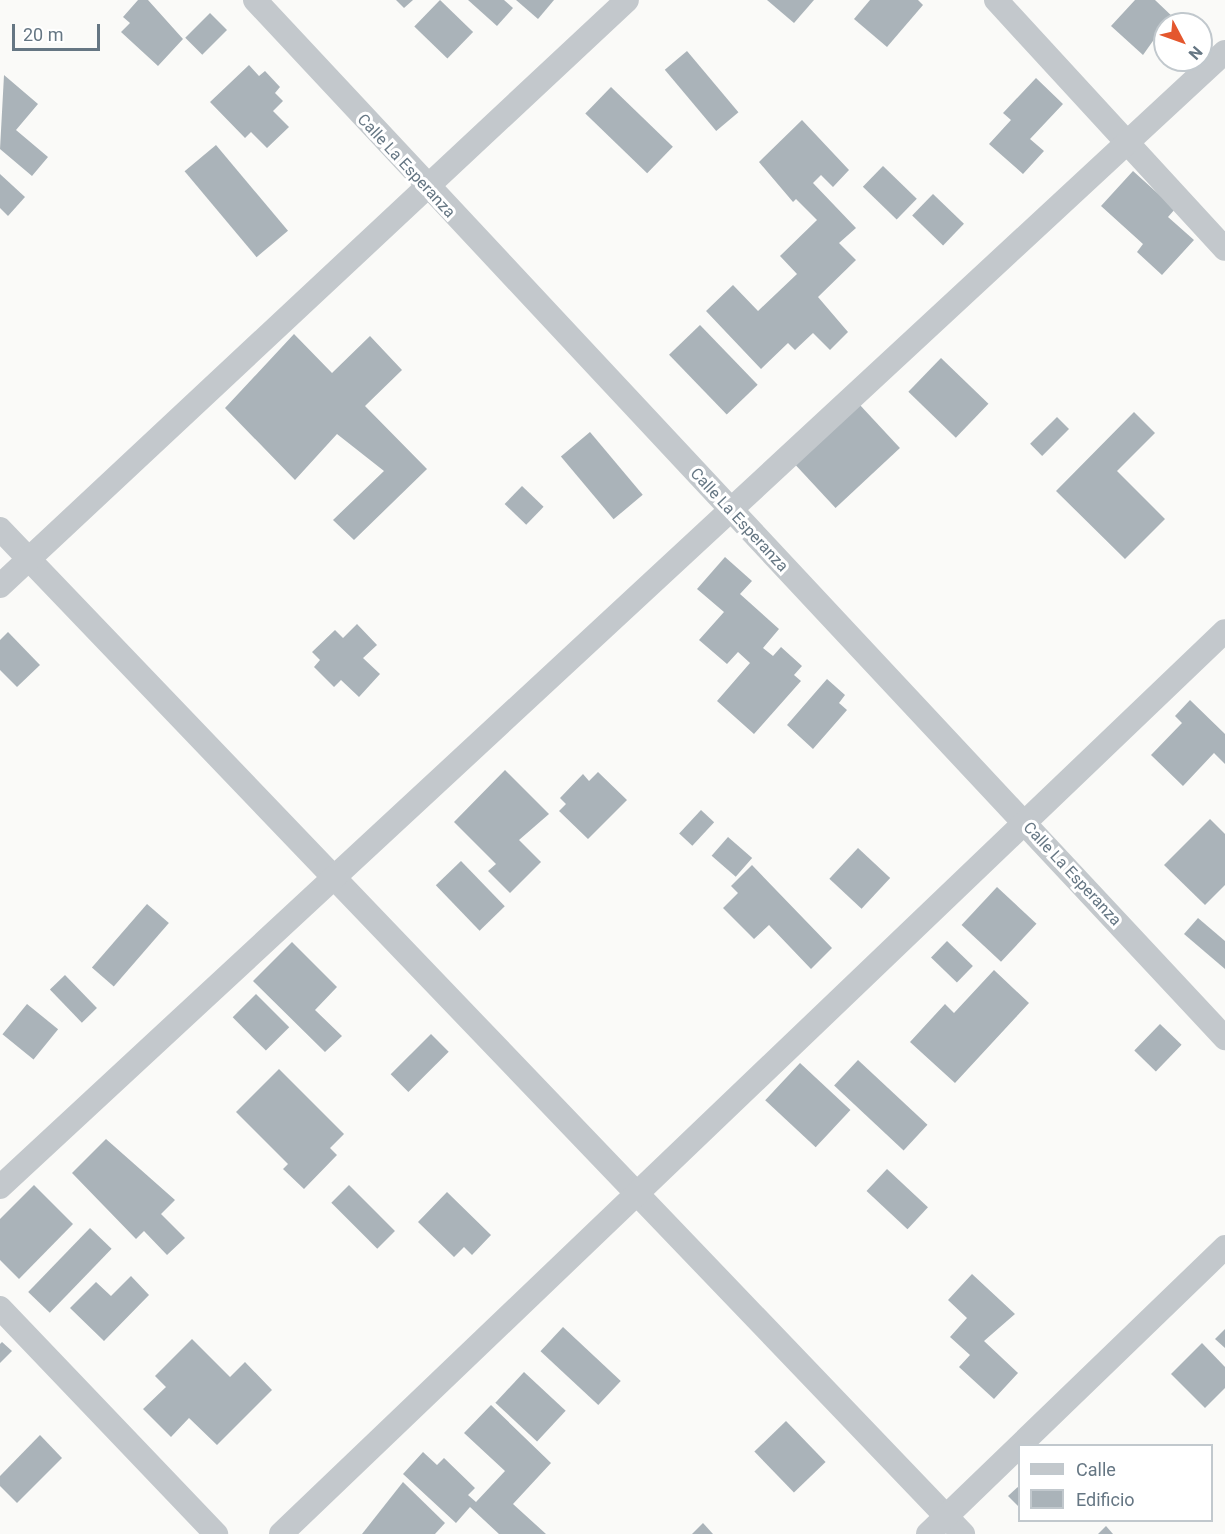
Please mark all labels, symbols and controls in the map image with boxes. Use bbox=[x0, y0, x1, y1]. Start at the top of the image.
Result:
scale bar bbox=[15, 12, 104, 50]
north arrow bbox=[1153, 12, 1213, 72]
text: 20 m bbox=[23, 24, 63, 45]
text: N bbox=[1185, 42, 1206, 63]
street label: Calle La Esperanza bbox=[353, 110, 459, 222]
street label: Calle La Esperanza bbox=[686, 464, 792, 576]
street label: Calle La Esperanza bbox=[1019, 818, 1125, 930]
legend bbox=[1018, 1444, 1213, 1522]
text: Calle bbox=[1076, 1459, 1116, 1480]
text: Edificio bbox=[1076, 1489, 1135, 1510]

